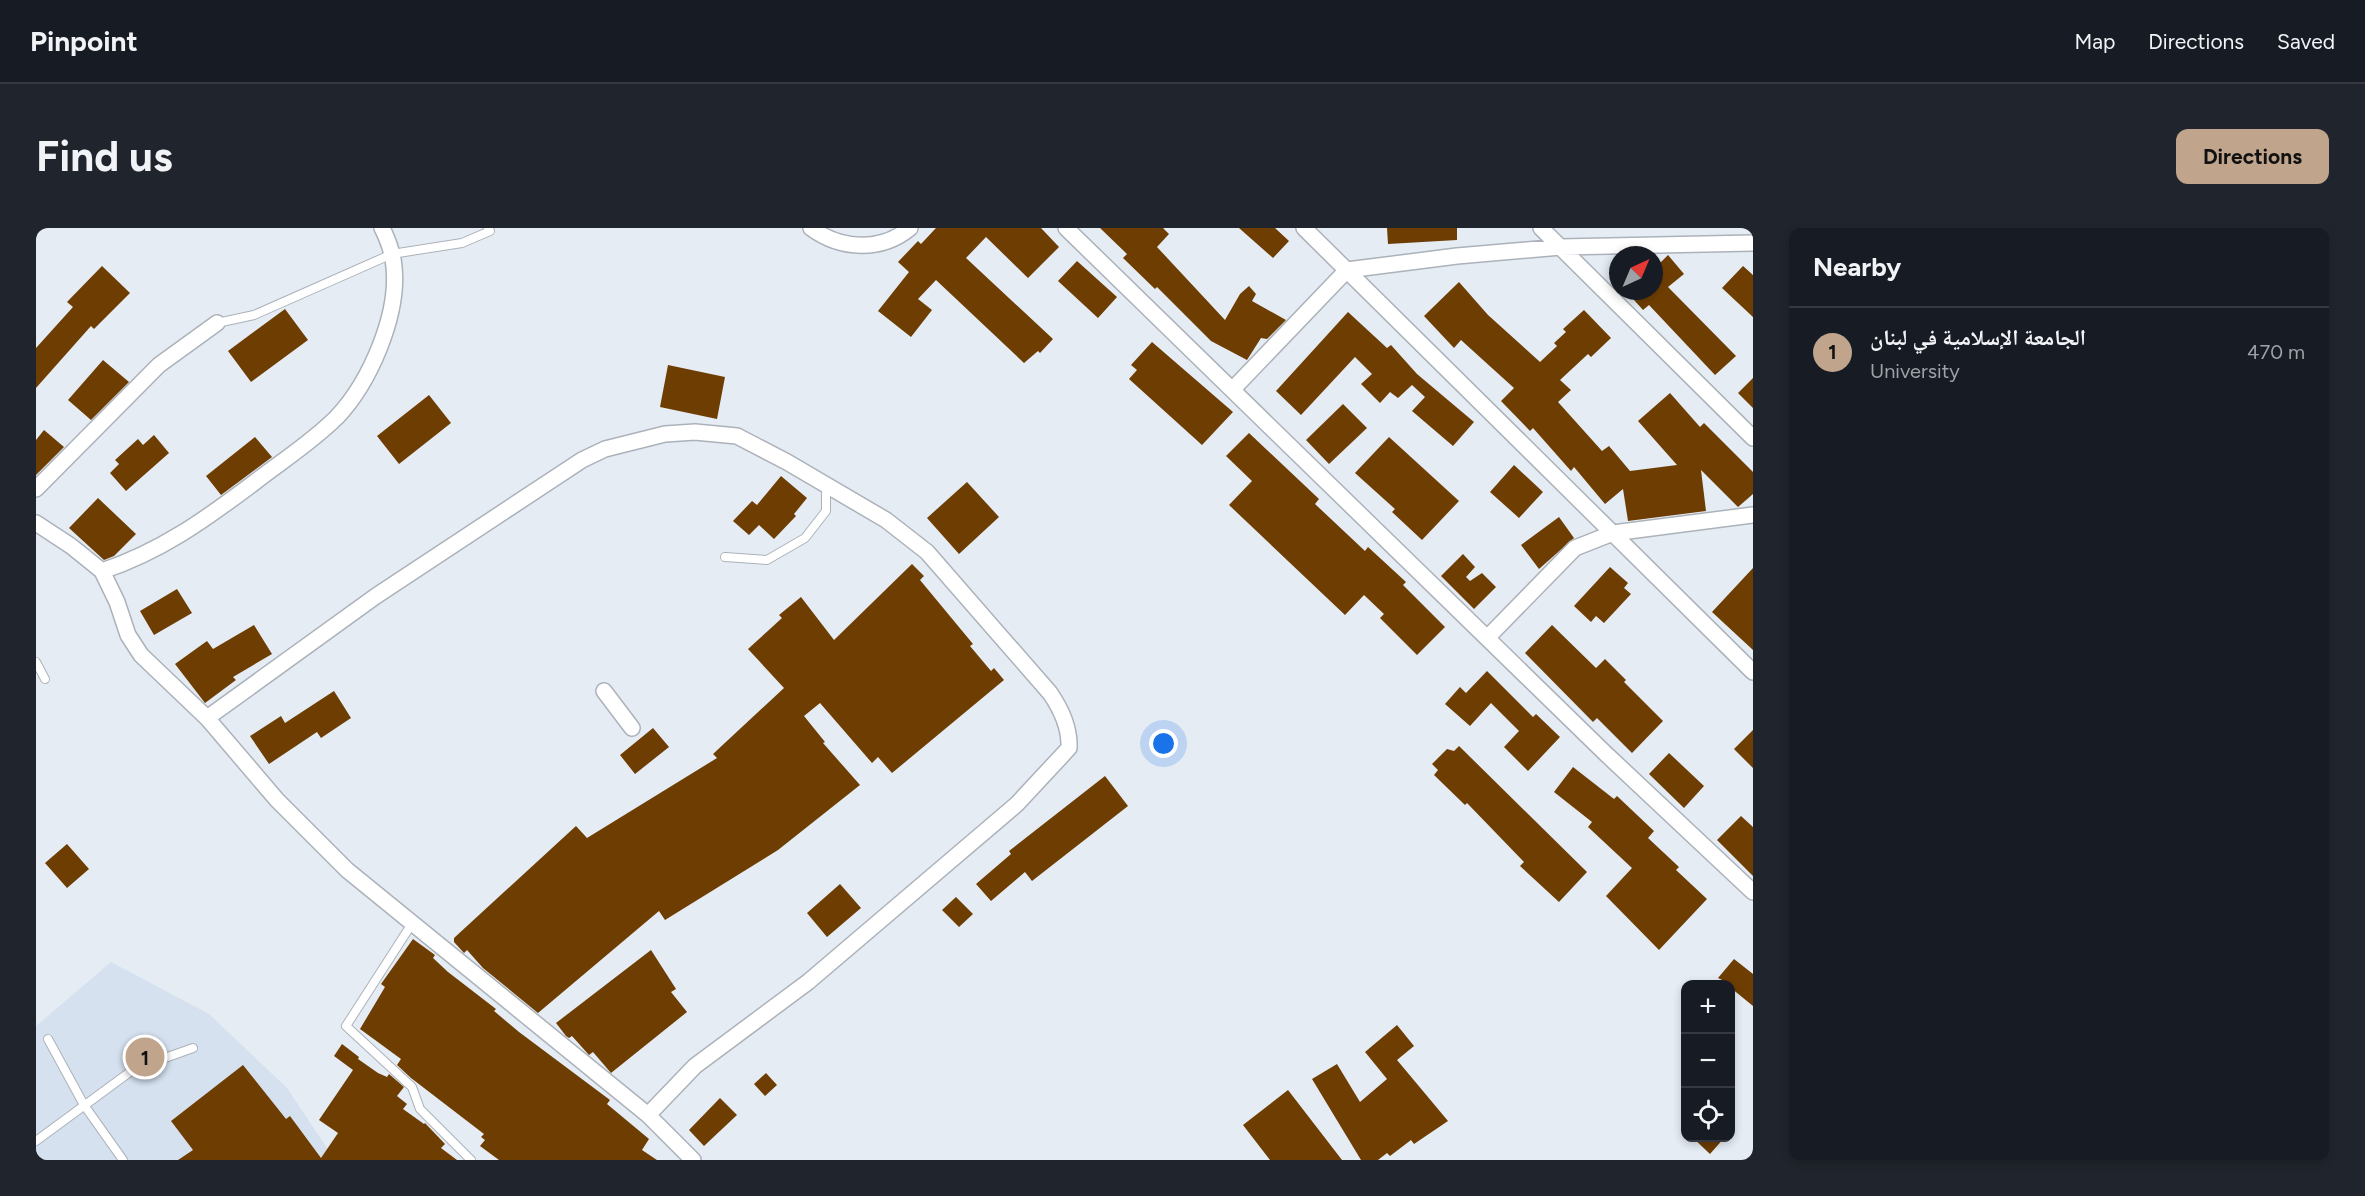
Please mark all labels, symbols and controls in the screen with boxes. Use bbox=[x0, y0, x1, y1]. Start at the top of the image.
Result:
text: Pinpoint bbox=[30, 24, 138, 58]
text: Map bbox=[2074, 29, 2115, 54]
text: Directions bbox=[2148, 29, 2244, 54]
text: Saved bbox=[2277, 29, 2335, 54]
button: Directions bbox=[2176, 129, 2329, 184]
text: Find us bbox=[36, 131, 173, 182]
north arrow bbox=[1609, 246, 1663, 300]
text: Nearby bbox=[1813, 251, 1901, 283]
text: الجامعة الإسلامية في لبنان bbox=[1870, 324, 2086, 351]
text: 1 bbox=[1828, 340, 1837, 364]
text: 470 m bbox=[2247, 340, 2305, 364]
text: University bbox=[1870, 359, 1960, 383]
your location bbox=[1149, 729, 1178, 758]
map controls bbox=[1681, 980, 1735, 1142]
button: + bbox=[1681, 980, 1735, 1034]
pin: 1 bbox=[126, 1034, 164, 1080]
button: − bbox=[1681, 1034, 1735, 1088]
button: locate bbox=[1681, 1088, 1735, 1142]

